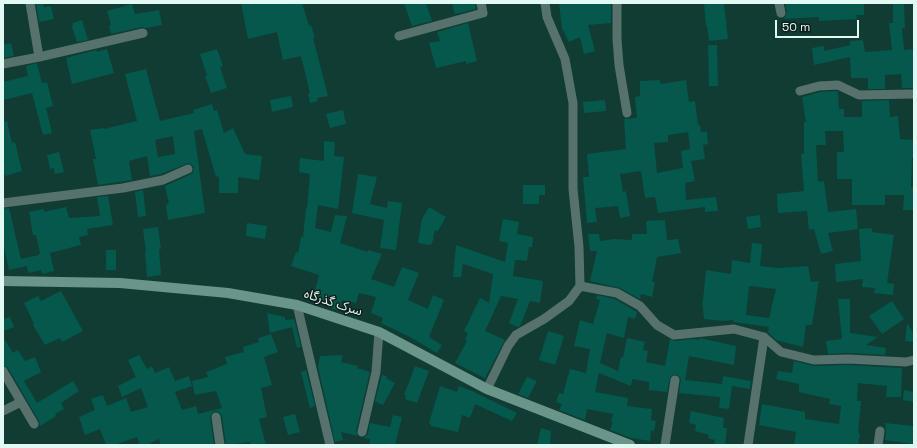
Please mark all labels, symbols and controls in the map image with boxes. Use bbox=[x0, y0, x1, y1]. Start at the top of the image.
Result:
scale bar bbox=[777, 12, 861, 38]
text: 50 m bbox=[782, 19, 810, 35]
street label: سرک گذرگاه bbox=[302, 286, 364, 320]

